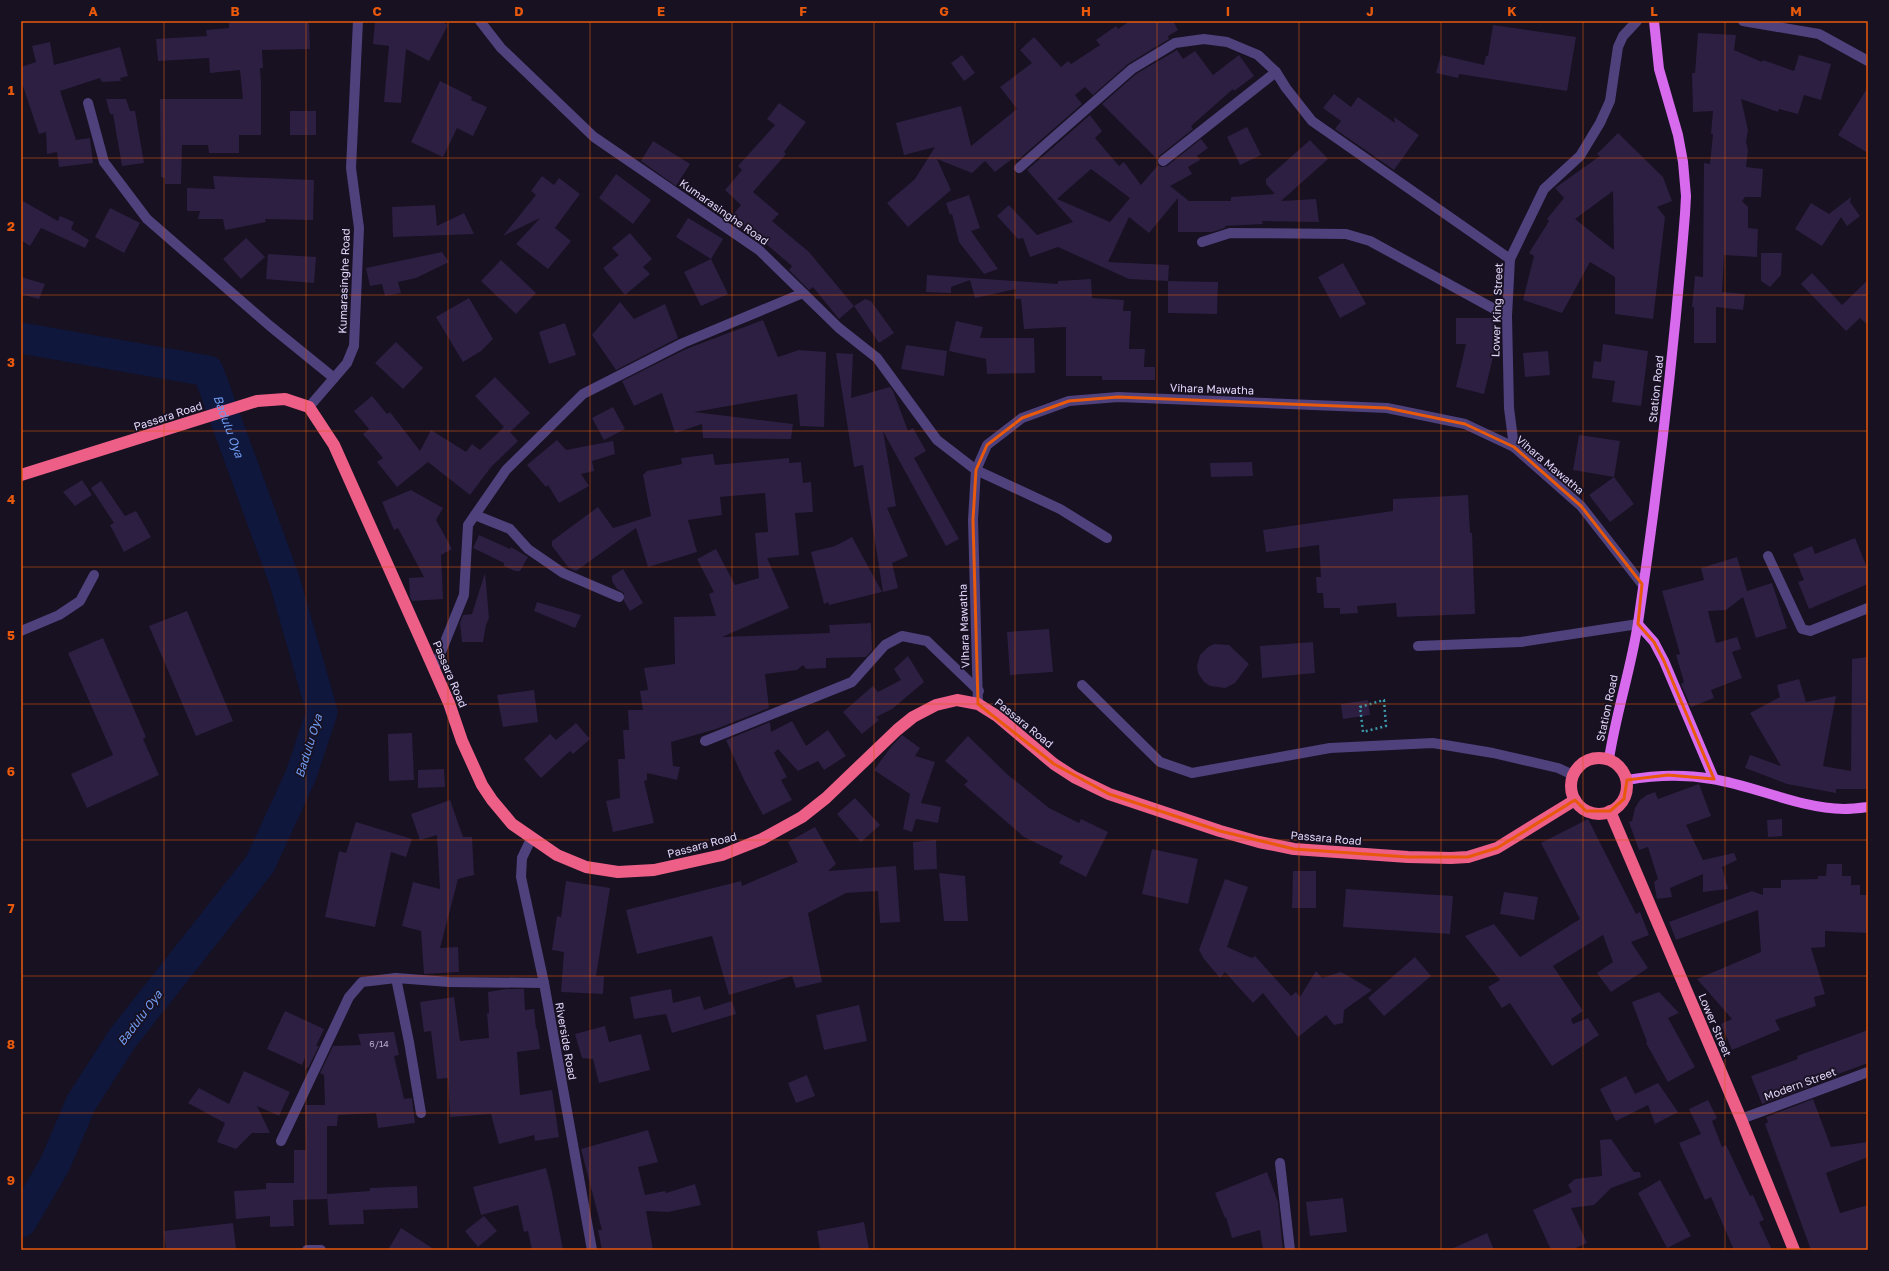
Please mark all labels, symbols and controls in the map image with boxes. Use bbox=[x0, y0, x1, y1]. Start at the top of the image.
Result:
text: A bbox=[88, 3, 98, 19]
text: B bbox=[230, 3, 240, 19]
text: C bbox=[372, 3, 382, 19]
text: D bbox=[514, 3, 524, 19]
text: E bbox=[657, 3, 665, 19]
text: F bbox=[799, 3, 807, 19]
text: G bbox=[939, 3, 949, 19]
text: H bbox=[1081, 3, 1091, 19]
text: I bbox=[1226, 3, 1230, 19]
text: J bbox=[1366, 3, 1374, 19]
text: K bbox=[1507, 3, 1517, 19]
text: L bbox=[1650, 3, 1658, 19]
text: M bbox=[1790, 3, 1802, 19]
text: 1 bbox=[8, 82, 15, 98]
street label: Kumarasinghe Road bbox=[677, 176, 771, 247]
text: 2 bbox=[7, 218, 15, 234]
street label: Kumarasinghe Road bbox=[335, 228, 352, 334]
street label: Lower King Street bbox=[1488, 263, 1505, 357]
text: 3 bbox=[7, 354, 15, 370]
street label: Station Road bbox=[1645, 355, 1666, 423]
street label: Vihara Mawatha bbox=[1170, 381, 1254, 396]
water label: Badulu Oya bbox=[210, 393, 247, 461]
street label: Passara Road bbox=[132, 398, 204, 433]
street label: Vihara Mawatha bbox=[1514, 433, 1587, 497]
text: 4 bbox=[7, 491, 15, 507]
street label: Vihara Mawatha bbox=[956, 584, 971, 668]
text: 5 bbox=[7, 627, 15, 643]
street label: Passara Road bbox=[431, 638, 470, 709]
street label: Station Road bbox=[1593, 673, 1620, 742]
street label: Passara Road bbox=[993, 695, 1056, 750]
water label: Badulu Oya bbox=[292, 711, 326, 779]
text: 6 bbox=[7, 763, 15, 779]
street label: Passara Road bbox=[1290, 828, 1362, 847]
street label: Passara Road bbox=[666, 829, 738, 860]
text: 7 bbox=[7, 900, 15, 916]
water label: Badulu Oya bbox=[114, 986, 166, 1048]
street label: Lower Street bbox=[1696, 991, 1735, 1058]
street label: Riverside Road bbox=[553, 1001, 580, 1081]
text: 8 bbox=[7, 1036, 15, 1052]
house number: 6/14 bbox=[369, 1038, 389, 1049]
street label: Modern Street bbox=[1762, 1064, 1838, 1103]
text: 9 bbox=[7, 1172, 15, 1188]

